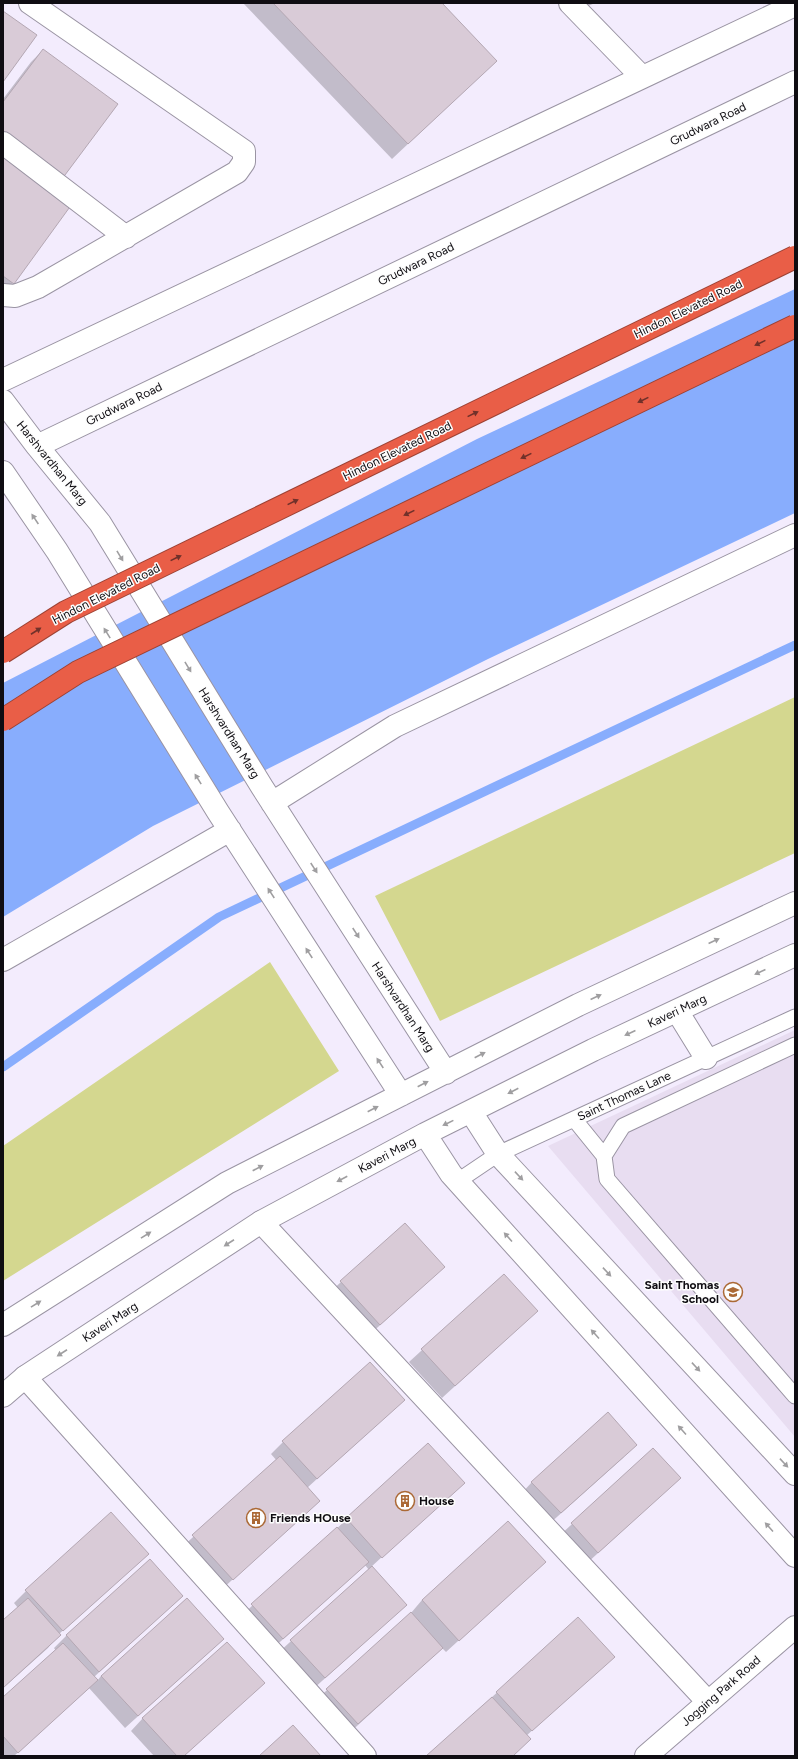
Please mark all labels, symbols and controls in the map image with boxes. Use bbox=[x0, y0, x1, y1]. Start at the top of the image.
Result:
street label: Grudwara Road bbox=[668, 100, 748, 148]
street label: Grudwara Road bbox=[376, 240, 456, 288]
street label: Hindon Elevated Road bbox=[631, 277, 745, 341]
one-way arrow bbox=[754, 340, 766, 346]
street label: Grudwara Road bbox=[84, 380, 164, 428]
one-way arrow bbox=[637, 396, 649, 403]
one-way arrow bbox=[467, 411, 478, 417]
street label: Harshvardhan Marg bbox=[14, 418, 90, 508]
street label: Hindon Elevated Road bbox=[340, 419, 454, 483]
one-way arrow bbox=[520, 453, 531, 459]
one-way arrow bbox=[287, 498, 298, 505]
one-way arrow bbox=[403, 510, 414, 516]
one-way arrow bbox=[31, 514, 39, 524]
one-way arrow bbox=[116, 551, 124, 561]
one-way arrow bbox=[170, 555, 182, 561]
street label: Hindon Elevated Road bbox=[50, 561, 162, 627]
one-way arrow bbox=[31, 627, 41, 635]
one-way arrow bbox=[104, 627, 111, 639]
one-way arrow bbox=[184, 662, 192, 672]
street label: Harshvardhan Marg bbox=[195, 685, 263, 781]
one-way arrow bbox=[194, 773, 201, 785]
one-way arrow bbox=[310, 862, 317, 874]
one-way arrow bbox=[267, 887, 274, 899]
one-way arrow bbox=[352, 927, 359, 939]
one-way arrow bbox=[708, 938, 720, 944]
one-way arrow bbox=[305, 948, 313, 958]
street label: Harshvardhan Marg bbox=[369, 959, 437, 1055]
one-way arrow bbox=[754, 969, 765, 975]
street label: Kaveri Marg bbox=[645, 991, 709, 1031]
one-way arrow bbox=[591, 994, 602, 1000]
one-way arrow bbox=[624, 1030, 635, 1036]
one-way arrow bbox=[475, 1052, 486, 1058]
one-way arrow bbox=[376, 1057, 383, 1068]
street label: Saint Thomas Lane bbox=[575, 1068, 673, 1124]
one-way arrow bbox=[417, 1081, 429, 1087]
one-way arrow bbox=[507, 1087, 519, 1094]
one-way arrow bbox=[368, 1106, 379, 1112]
one-way arrow bbox=[442, 1120, 454, 1126]
street label: Kaveri Marg bbox=[356, 1134, 418, 1176]
one-way arrow bbox=[252, 1165, 263, 1171]
one-way arrow bbox=[514, 1172, 523, 1181]
one-way arrow bbox=[336, 1175, 347, 1182]
one-way arrow bbox=[140, 1231, 152, 1238]
one-way arrow bbox=[503, 1232, 513, 1242]
one-way arrow bbox=[224, 1239, 234, 1247]
one-way arrow bbox=[603, 1267, 612, 1277]
place label: Saint Thomas School bbox=[644, 1278, 719, 1306]
school or university icon: Saint Thomas School bbox=[722, 1281, 744, 1303]
street label: Kaveri Marg bbox=[80, 1299, 140, 1345]
one-way arrow bbox=[31, 1300, 41, 1308]
one-way arrow bbox=[590, 1329, 600, 1339]
one-way arrow bbox=[57, 1349, 67, 1357]
one-way arrow bbox=[691, 1362, 700, 1372]
one-way arrow bbox=[678, 1426, 687, 1435]
one-way arrow bbox=[779, 1458, 788, 1467]
building icon: House bbox=[394, 1490, 416, 1512]
place label: House bbox=[419, 1494, 454, 1508]
building icon: Friends HOuse bbox=[245, 1507, 267, 1529]
place label: Friends HOuse bbox=[270, 1511, 351, 1525]
one-way arrow bbox=[764, 1522, 774, 1532]
street label: Jogging Park Road bbox=[679, 1653, 763, 1729]

